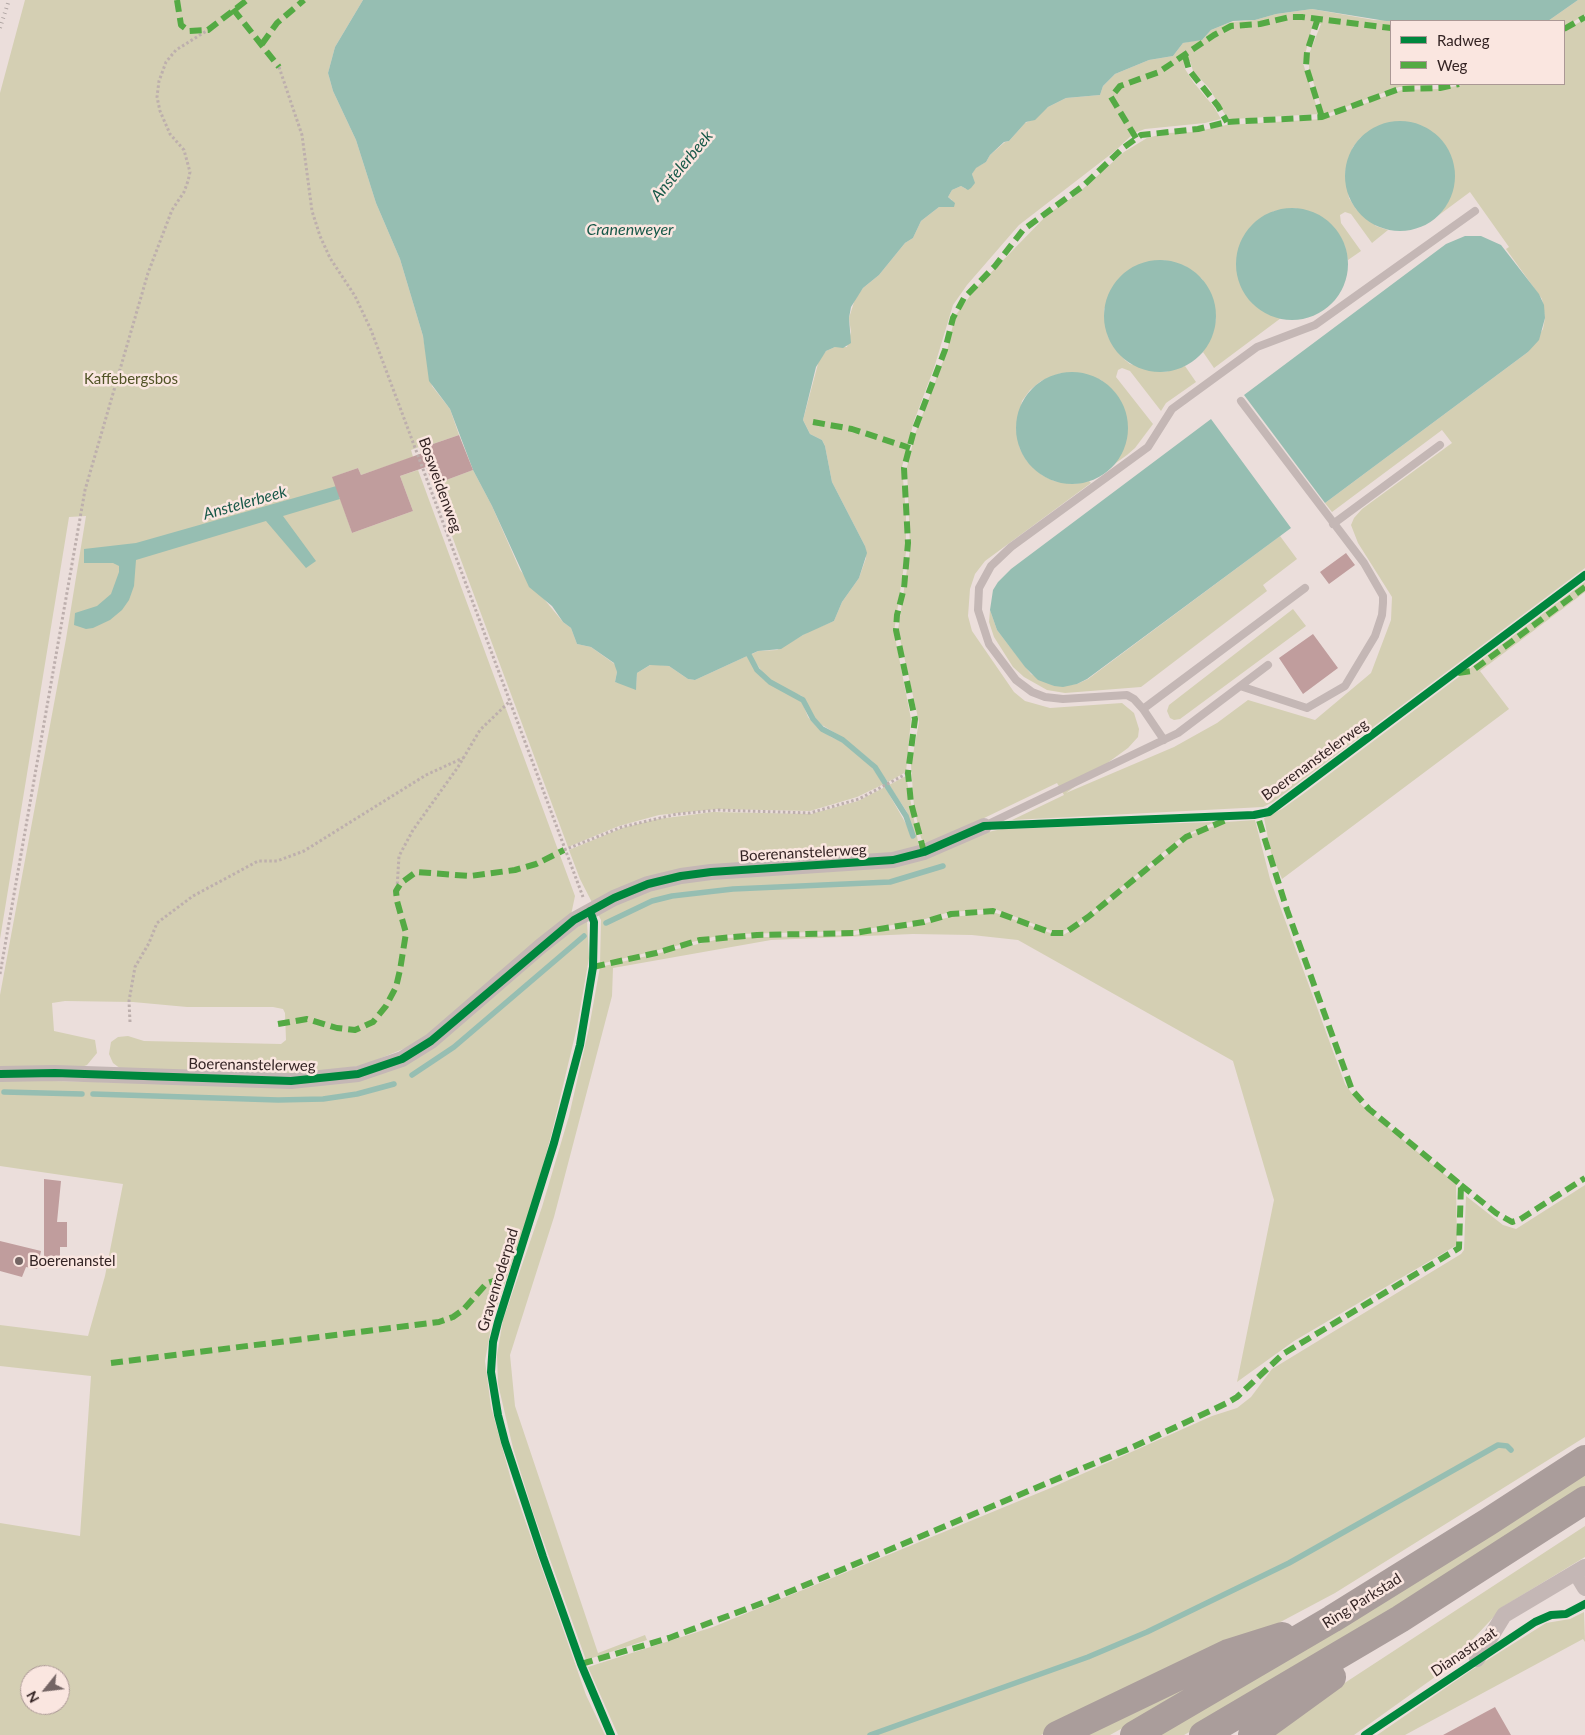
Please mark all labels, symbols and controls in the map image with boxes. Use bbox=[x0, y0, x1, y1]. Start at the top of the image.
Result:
legend bbox=[1390, 20, 1565, 85]
text: Radweg bbox=[1437, 31, 1490, 49]
text: Weg bbox=[1437, 56, 1467, 74]
water label: Anstelerbeek bbox=[647, 127, 717, 205]
water label: Cranenweyer bbox=[586, 220, 674, 240]
park label: Kaffebergsbos bbox=[84, 370, 178, 388]
street label: Bosweidenweg bbox=[414, 435, 466, 535]
water label: Anstelerbeek bbox=[201, 482, 289, 524]
street label: Boerenanstelerweg bbox=[1258, 715, 1372, 805]
street label: Boerenanstelerweg bbox=[739, 841, 867, 865]
street label: Boerenanstelerweg bbox=[188, 1055, 316, 1075]
street label: Gravenroderpad bbox=[474, 1226, 522, 1334]
place label: Boerenanstel bbox=[29, 1252, 116, 1270]
marker: Boerenanstel bbox=[13, 1255, 25, 1267]
street label: Ring Parkstad bbox=[1319, 1570, 1405, 1632]
street label: Dianastraat bbox=[1428, 1623, 1500, 1681]
north arrow bbox=[20, 1665, 70, 1715]
text: N bbox=[22, 1688, 42, 1706]

